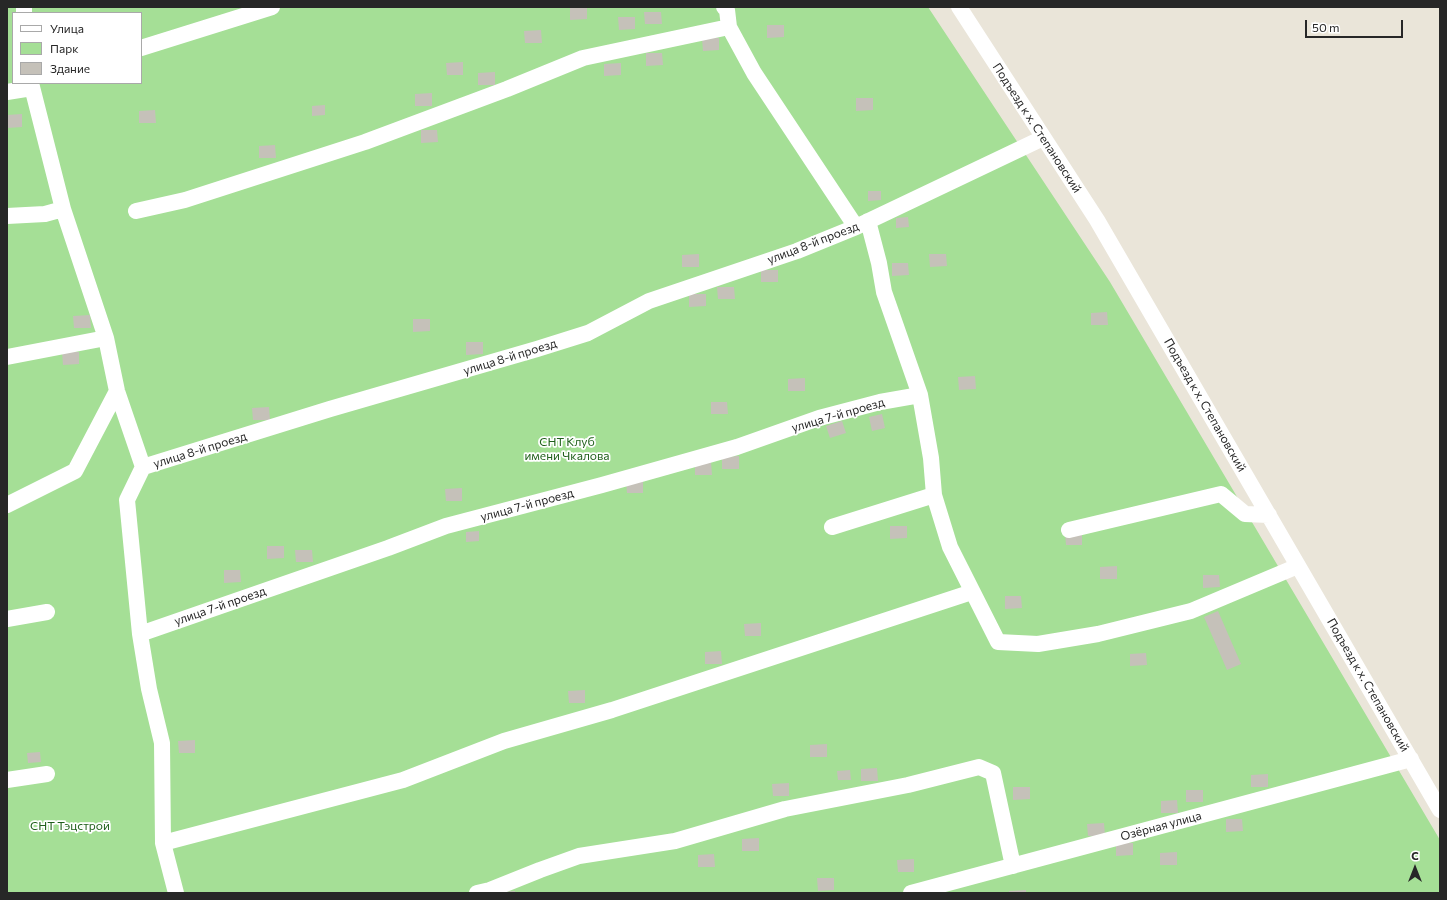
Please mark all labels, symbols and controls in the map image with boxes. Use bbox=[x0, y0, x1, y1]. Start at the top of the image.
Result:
legend bbox=[12, 12, 142, 84]
scale bar bbox=[1307, 12, 1405, 38]
text: 50 m bbox=[1312, 20, 1340, 34]
text: Улица bbox=[50, 21, 84, 35]
text: Парк bbox=[50, 41, 79, 55]
street label: Подъезд к х. Степановский bbox=[990, 60, 1084, 196]
text: Здание bbox=[50, 61, 90, 75]
street label: улица 8-й проезд bbox=[765, 219, 861, 267]
street label: улица 8-й проезд bbox=[462, 336, 558, 378]
street label: Подъезд к х. Степановский bbox=[1161, 336, 1249, 474]
street label: улица 7-й проезд bbox=[790, 395, 886, 435]
street label: улица 8-й проезд bbox=[152, 429, 248, 471]
park label: СНТ Клуб имени Чкалова bbox=[524, 435, 610, 463]
street label: улица 7-й проезд bbox=[479, 486, 575, 524]
street label: улица 7-й проезд bbox=[172, 584, 268, 628]
street label: Подъезд к х. Степановский bbox=[1324, 616, 1412, 754]
street label: Озёрная улица bbox=[1119, 808, 1203, 844]
park label: СНТ Тэцстрой bbox=[30, 819, 110, 833]
north arrow bbox=[1395, 848, 1435, 888]
text: С bbox=[1411, 849, 1419, 862]

